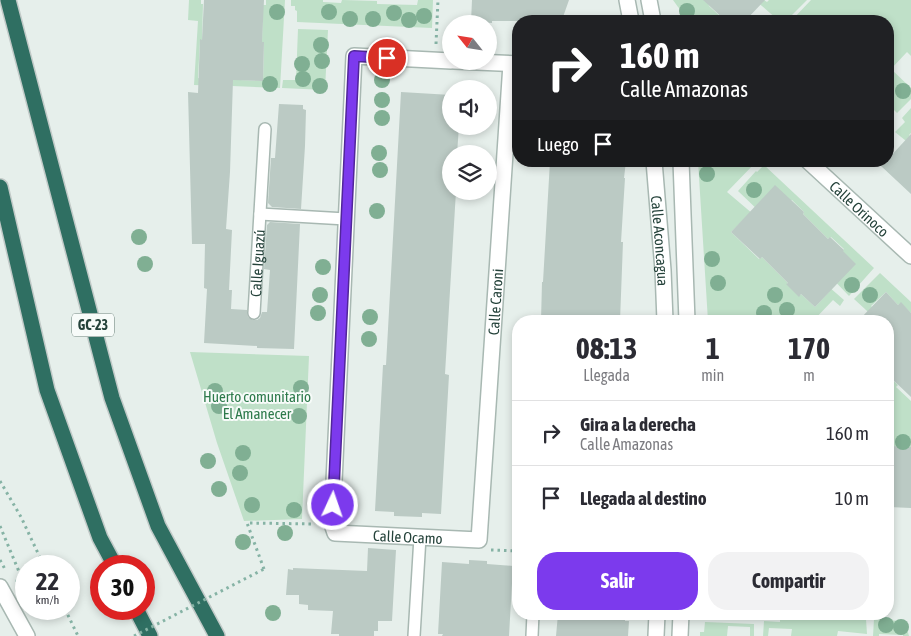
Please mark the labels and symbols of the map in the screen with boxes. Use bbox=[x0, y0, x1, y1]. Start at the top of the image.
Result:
north arrow bbox=[442, 15, 498, 70]
pin bbox=[366, 37, 408, 79]
street label: Calle Orinoco bbox=[826, 177, 892, 240]
street label: Calle Aconcagua bbox=[648, 195, 672, 286]
street label: Calle Iguazú bbox=[246, 229, 267, 297]
street label: Calle Caroni bbox=[484, 268, 506, 336]
road number: GC-23 bbox=[72, 314, 114, 336]
park label: Huerto comunitario El Amanecer bbox=[203, 388, 311, 422]
position arrow bbox=[306, 478, 358, 530]
street label: Calle Ocamo bbox=[373, 526, 443, 547]
speed limit sign: 30 bbox=[90, 555, 155, 620]

